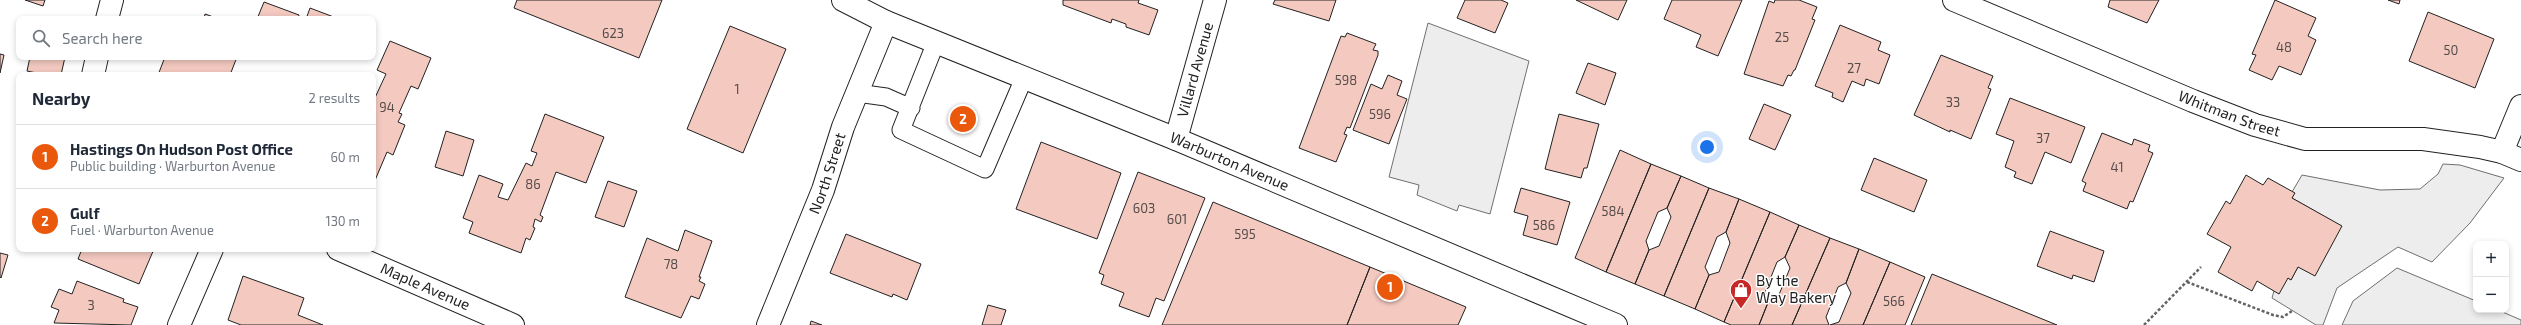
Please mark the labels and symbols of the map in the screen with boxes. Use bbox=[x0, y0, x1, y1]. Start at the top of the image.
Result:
street label: Villard Avenue bbox=[1173, 20, 1216, 119]
house number: 623 bbox=[602, 25, 624, 41]
house number: 25 bbox=[1775, 29, 1789, 45]
house number: 48 bbox=[2276, 39, 2292, 55]
house number: 50 bbox=[2444, 42, 2458, 58]
house number: 27 bbox=[1847, 60, 1861, 76]
house number: 598 bbox=[1335, 72, 1357, 88]
house number: 1 bbox=[734, 81, 740, 97]
street label: Whitman Street bbox=[2176, 86, 2283, 140]
house number: 33 bbox=[1946, 94, 1960, 110]
house number: 94 bbox=[379, 99, 395, 115]
pin: 2 bbox=[950, 104, 976, 134]
house number: 596 bbox=[1369, 106, 1391, 122]
street label: Warburton Avenue bbox=[1167, 127, 1292, 194]
street label: North Street bbox=[804, 130, 849, 216]
house number: 37 bbox=[2036, 130, 2050, 146]
your location bbox=[1697, 137, 1717, 157]
house number: 41 bbox=[2110, 159, 2124, 175]
house number: 86 bbox=[525, 176, 541, 192]
house number: 603 bbox=[1133, 200, 1155, 216]
house number: 584 bbox=[1602, 203, 1624, 219]
house number: 601 bbox=[1167, 211, 1187, 227]
house number: 586 bbox=[1533, 217, 1555, 233]
house number: 595 bbox=[1234, 226, 1256, 242]
house number: 78 bbox=[664, 256, 678, 272]
street label: Maple Avenue bbox=[378, 259, 473, 313]
place label: By the Way Bakery bbox=[1756, 271, 1836, 306]
pin: 1 bbox=[1377, 272, 1403, 302]
shop icon: By the Way Bakery bbox=[1728, 277, 1754, 310]
house number: 566 bbox=[1883, 293, 1905, 309]
house number: 3 bbox=[87, 297, 95, 313]

